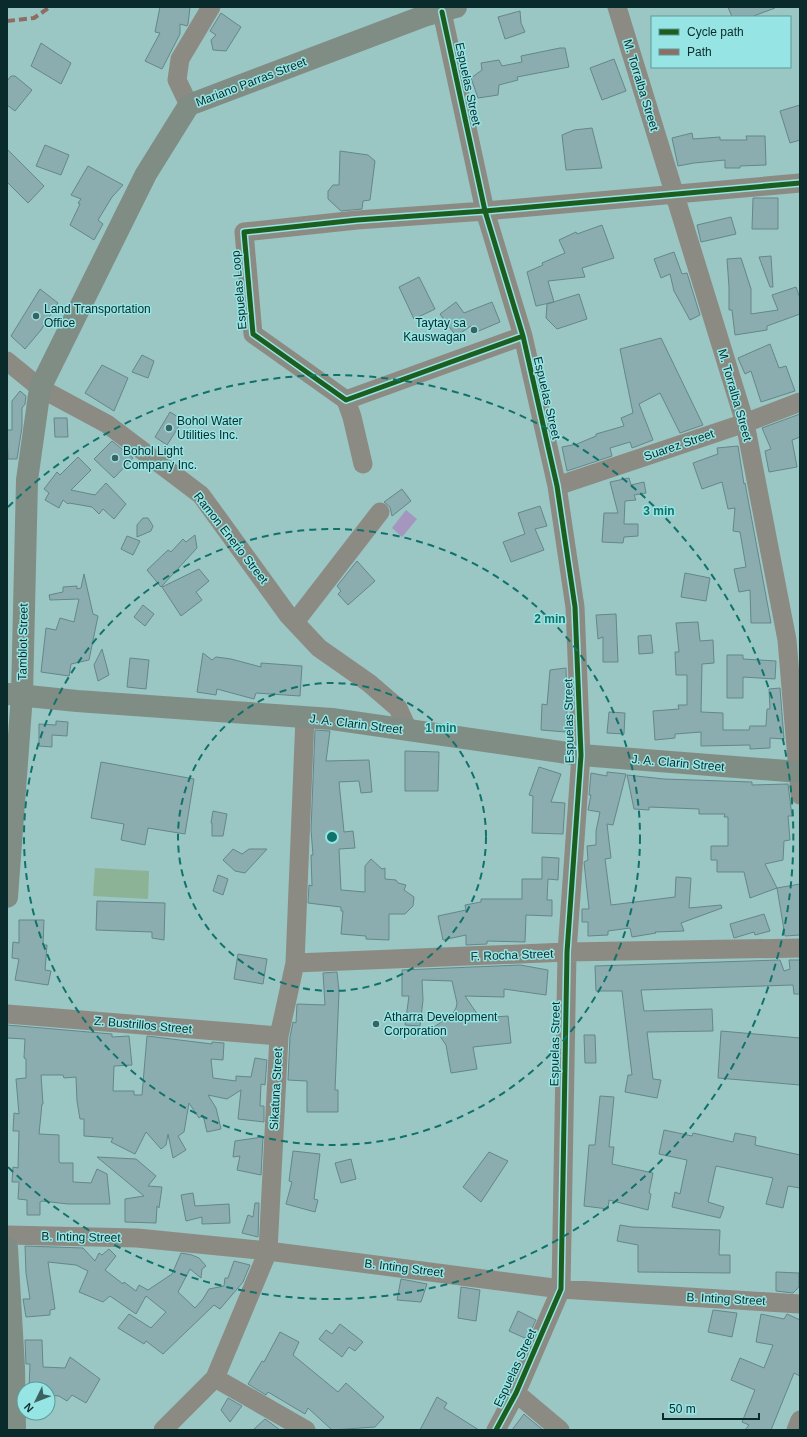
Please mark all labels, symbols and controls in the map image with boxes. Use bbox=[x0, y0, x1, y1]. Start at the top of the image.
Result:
legend bbox=[651, 16, 791, 68]
text: Cycle path bbox=[687, 25, 744, 39]
street label: M. Torralba Street bbox=[620, 37, 662, 133]
street label: Espuelas Street bbox=[452, 41, 484, 128]
text: Path bbox=[687, 45, 712, 59]
street label: Mariano Parras Street bbox=[194, 54, 309, 110]
street label: Espuelas Loop bbox=[229, 250, 249, 330]
place label: Land Transportation Office bbox=[44, 302, 151, 330]
marker: Land Transportation Office bbox=[31, 311, 41, 321]
place label: Taytay sa Kauswagan bbox=[403, 316, 466, 344]
marker: Taytay sa Kauswagan bbox=[469, 325, 479, 335]
street label: M. Torralba Street bbox=[715, 347, 755, 443]
street label: Espuelas Street bbox=[531, 355, 563, 441]
place label: Bohol Water Utilities Inc. bbox=[177, 414, 243, 442]
marker: Bohol Water Utilities Inc. bbox=[164, 423, 174, 433]
street label: Suarez Street bbox=[642, 426, 717, 464]
place label: Bohol Light Company Inc. bbox=[123, 444, 197, 472]
marker: Bohol Light Company Inc. bbox=[110, 453, 120, 463]
street label: Ramon Enerio Street bbox=[191, 490, 271, 587]
text: 3 min bbox=[643, 504, 675, 518]
street label: Tamblot Street bbox=[15, 603, 31, 681]
text: 2 min bbox=[534, 612, 566, 626]
street label: Espuelas Street bbox=[561, 678, 577, 763]
street label: J. A. Clarin Street bbox=[309, 711, 404, 737]
text: 1 min bbox=[425, 721, 457, 735]
street label: J. A. Clarin Street bbox=[631, 752, 726, 774]
centre of rings bbox=[325, 830, 339, 844]
street label: F. Rocha Street bbox=[470, 947, 554, 963]
street label: Espuelas Street bbox=[547, 1001, 563, 1086]
place label: Atharra Development Corporation bbox=[384, 1010, 498, 1038]
street label: Z. Bustrillos Street bbox=[94, 1014, 193, 1036]
marker: Atharra Development Corporation bbox=[371, 1019, 381, 1029]
street label: Sikatuna Street bbox=[267, 1047, 285, 1130]
street label: B. Inting Street bbox=[41, 1229, 121, 1245]
street label: B. Inting Street bbox=[364, 1256, 445, 1280]
street label: B. Inting Street bbox=[686, 1290, 767, 1308]
street label: Espuelas Street bbox=[491, 1326, 540, 1409]
north arrow bbox=[16, 1381, 56, 1421]
scale bar bbox=[663, 1395, 759, 1421]
text: N bbox=[22, 1401, 36, 1415]
text: 50 m bbox=[669, 1402, 696, 1416]

